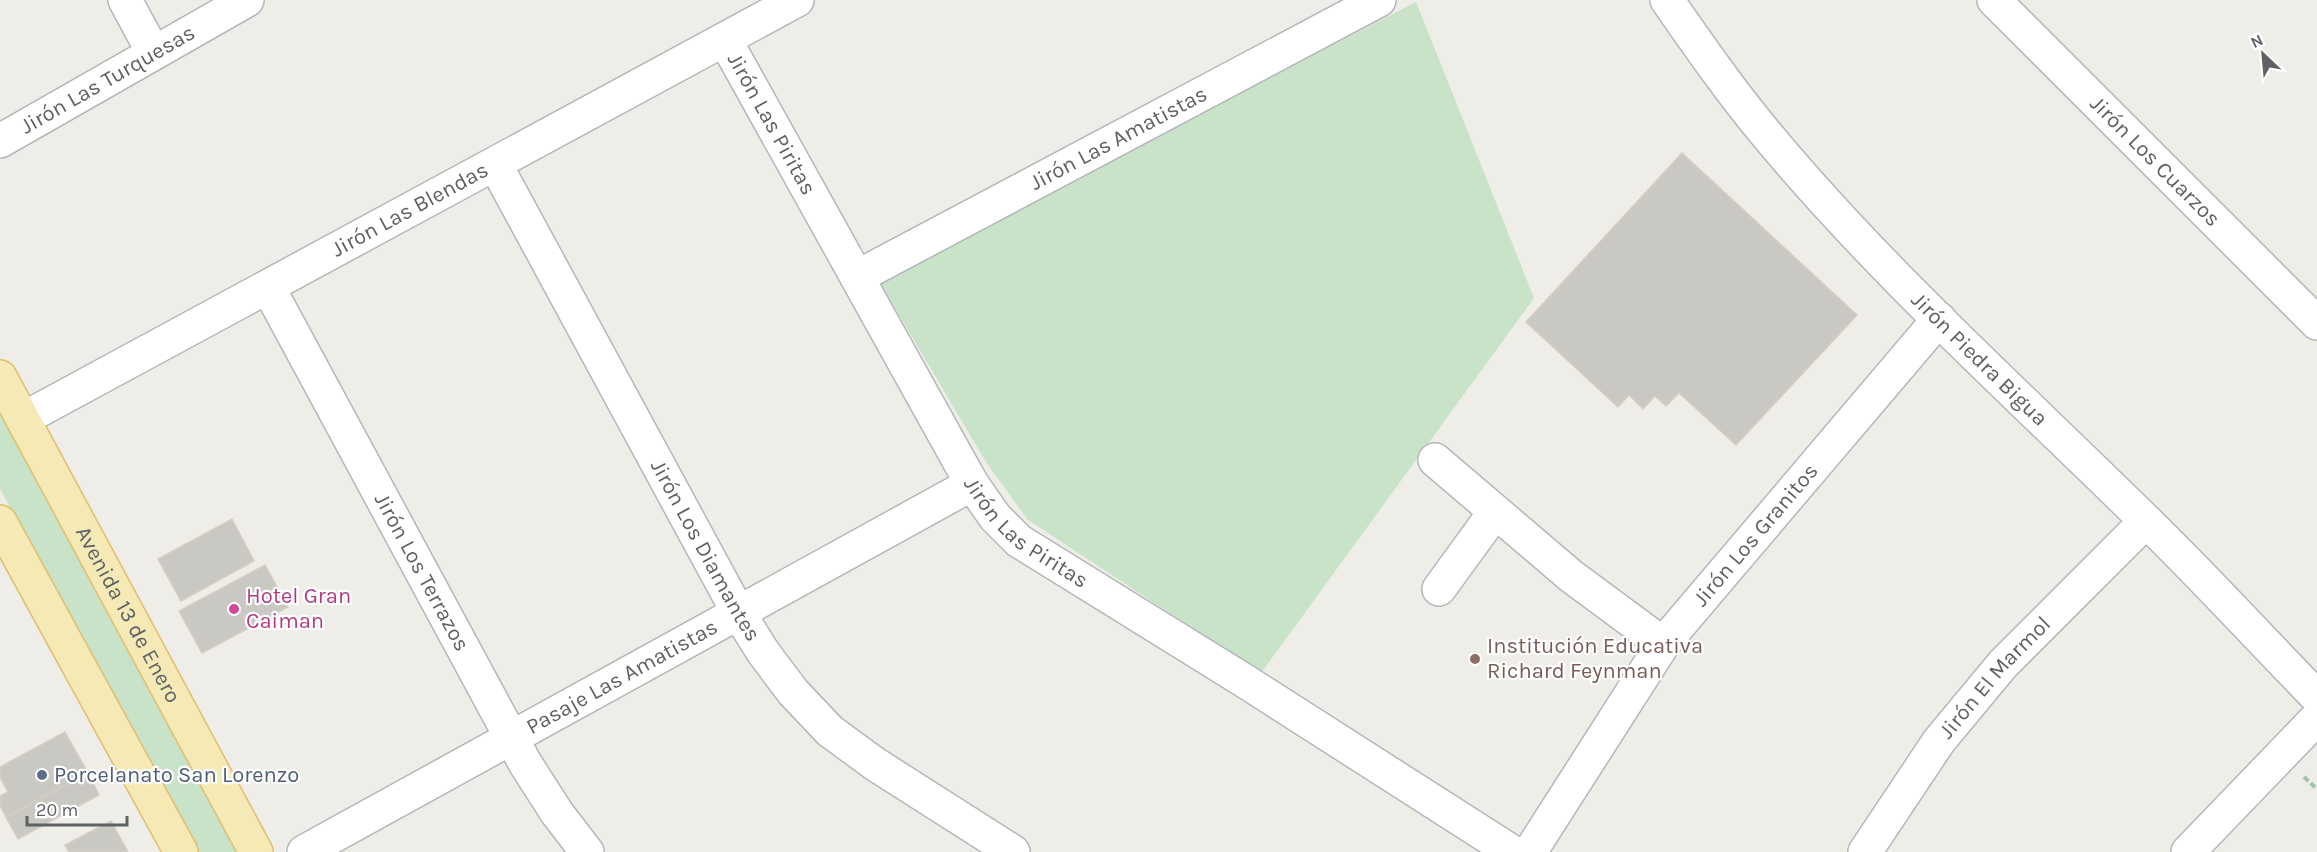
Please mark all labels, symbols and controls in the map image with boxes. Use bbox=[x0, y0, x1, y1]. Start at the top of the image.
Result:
street label: Jirón Las Turquesas bbox=[16, 19, 200, 140]
north arrow bbox=[2233, 24, 2293, 84]
text: N bbox=[2247, 30, 2266, 52]
street label: Jirón Las Piritas bbox=[722, 48, 822, 199]
street label: Jirón Las Amatistas bbox=[1025, 81, 1212, 196]
street label: Jirón Los Cuarzos bbox=[2084, 90, 2226, 232]
street label: Jirón Las Blendas bbox=[327, 157, 493, 262]
street label: Jirón Piedra Bigua bbox=[1906, 287, 2053, 432]
street label: Jirón Los Diamantes bbox=[645, 455, 766, 646]
street label: Jirón Los Granitos bbox=[1688, 458, 1823, 612]
street label: Jirón Las Piritas bbox=[958, 473, 1093, 594]
street label: Jirón Los Terrazos bbox=[369, 489, 475, 656]
street label: Avenida 13 de Enero bbox=[70, 522, 186, 707]
place label: Hotel Gran Caiman bbox=[246, 583, 351, 634]
marker: Hotel Gran Caiman bbox=[227, 602, 241, 616]
street label: Jirón El Marmol bbox=[1933, 611, 2056, 744]
street label: Pasaje Las Amatistas bbox=[522, 614, 722, 740]
place label: Institución Educativa Richard Feynman bbox=[1487, 633, 1703, 684]
marker: Institución Educativa Richard Feynman bbox=[1468, 652, 1482, 666]
place label: Porcelanato San Lorenzo bbox=[54, 762, 299, 788]
marker: Porcelanato San Lorenzo bbox=[35, 768, 49, 782]
scale bar bbox=[27, 789, 128, 827]
text: 20 m bbox=[36, 799, 78, 821]

